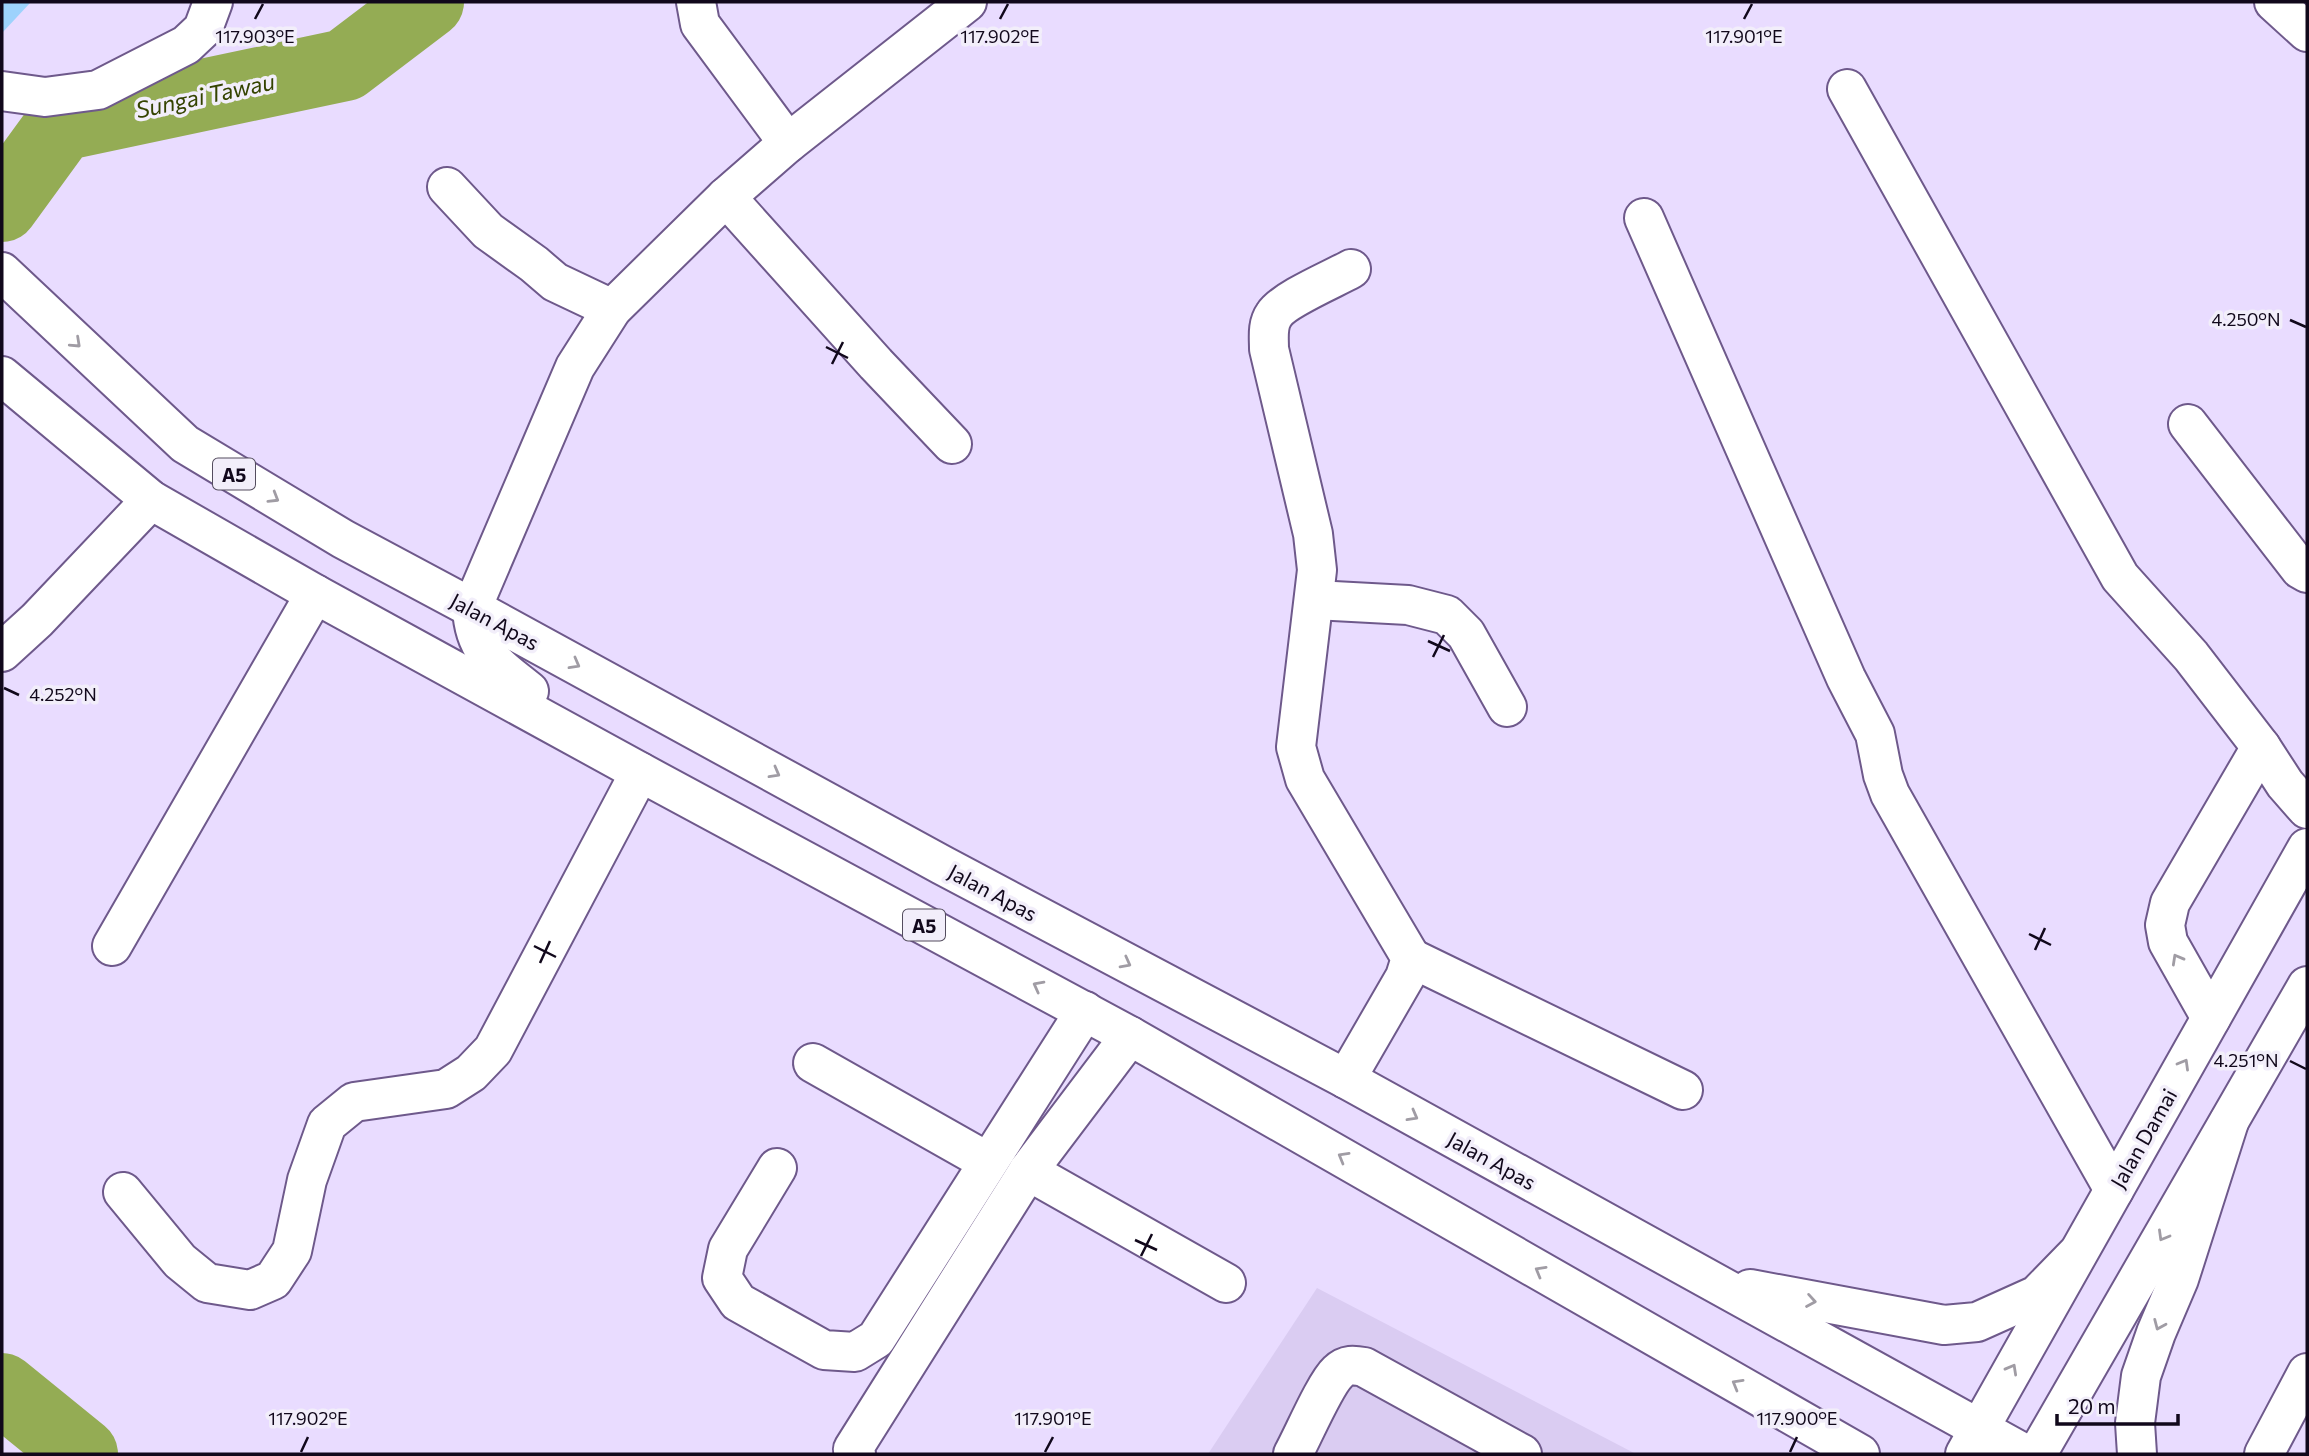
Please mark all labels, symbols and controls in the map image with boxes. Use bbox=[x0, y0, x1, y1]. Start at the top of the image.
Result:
text: 117.903°E bbox=[215, 25, 295, 47]
text: 117.902°E bbox=[960, 25, 1040, 47]
text: 117.901°E bbox=[1705, 25, 1783, 47]
water label: Sungai Tawau bbox=[133, 67, 277, 123]
text: 4.250°N bbox=[2212, 308, 2281, 330]
one-way arrow bbox=[68, 334, 81, 347]
road number: A5 bbox=[213, 458, 255, 489]
one-way arrow bbox=[266, 489, 279, 502]
street label: Jalan Apas bbox=[446, 587, 544, 655]
one-way arrow bbox=[568, 656, 580, 669]
text: 4.252°N bbox=[29, 683, 97, 705]
one-way arrow bbox=[767, 765, 780, 779]
street label: Jalan Apas bbox=[944, 858, 1042, 926]
road number: A5 bbox=[903, 909, 945, 940]
one-way arrow bbox=[1119, 954, 1131, 968]
one-way arrow bbox=[2172, 954, 2185, 966]
one-way arrow bbox=[1032, 980, 1045, 994]
text: 4.251°N bbox=[2213, 1049, 2279, 1071]
one-way arrow bbox=[2176, 1059, 2189, 1072]
street label: Jalan Damai bbox=[2105, 1084, 2181, 1192]
one-way arrow bbox=[1406, 1108, 1418, 1121]
street label: Jalan Apas bbox=[1444, 1126, 1540, 1194]
one-way arrow bbox=[1337, 1152, 1350, 1165]
one-way arrow bbox=[2158, 1228, 2171, 1241]
one-way arrow bbox=[1534, 1266, 1547, 1279]
one-way arrow bbox=[1805, 1292, 1817, 1307]
one-way arrow bbox=[2154, 1319, 2168, 1331]
one-way arrow bbox=[2004, 1364, 2017, 1376]
one-way arrow bbox=[1732, 1379, 1745, 1392]
scale bar bbox=[2057, 1382, 2178, 1426]
text: 20 m bbox=[2068, 1393, 2116, 1418]
text: 117.902°E bbox=[268, 1407, 348, 1429]
text: 117.901°E bbox=[1014, 1407, 1092, 1429]
text: 117.900°E bbox=[1756, 1407, 1838, 1429]

